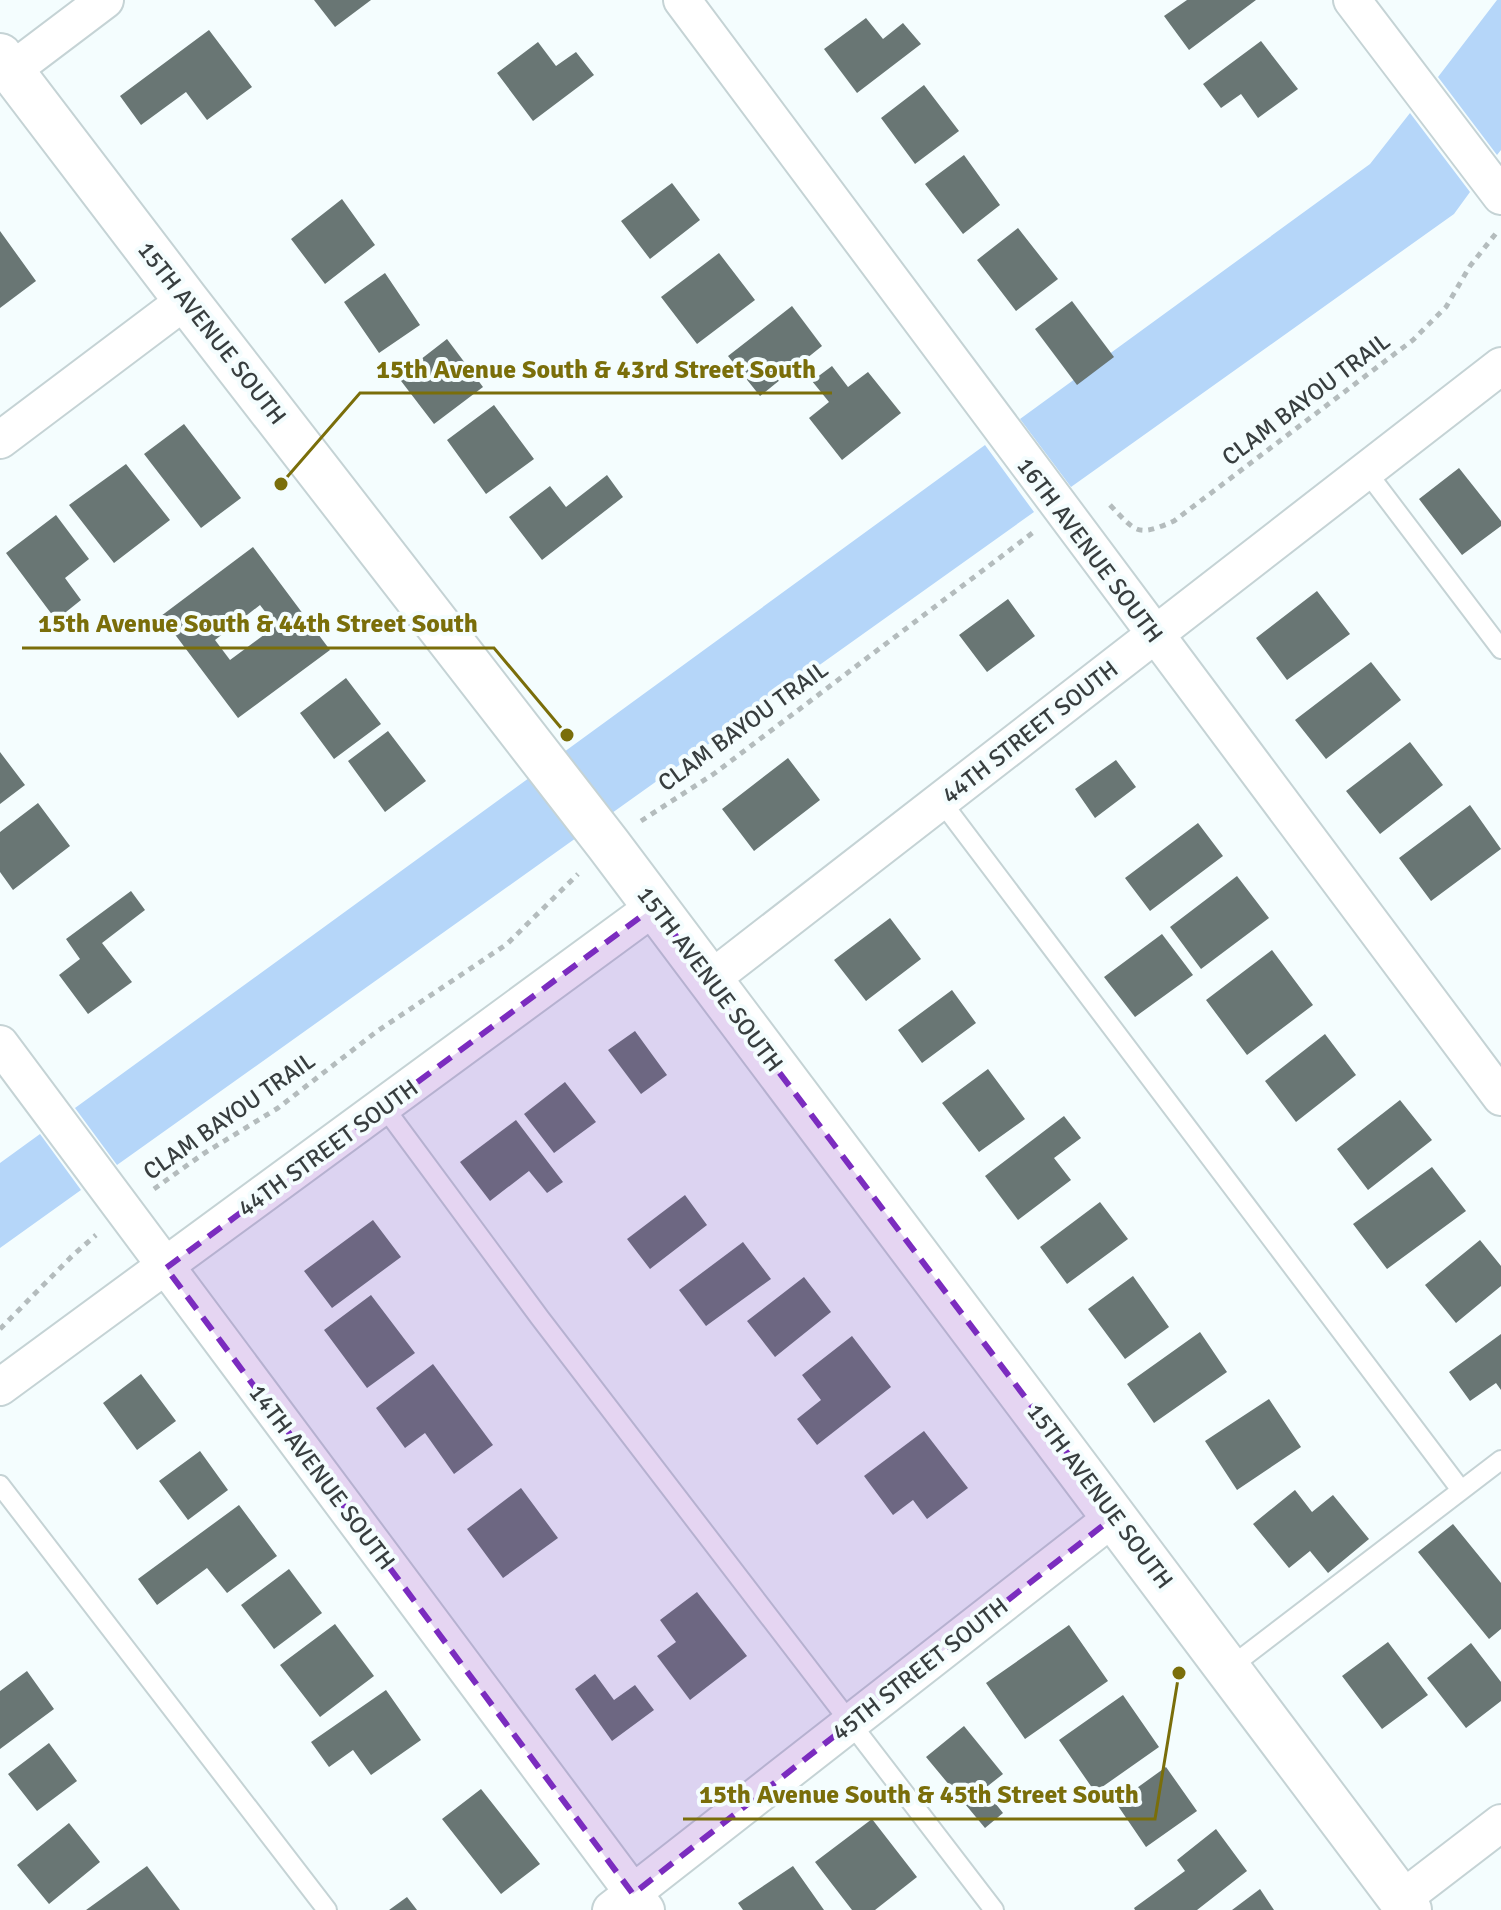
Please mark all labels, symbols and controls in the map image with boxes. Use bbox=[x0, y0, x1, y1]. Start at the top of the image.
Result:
street label: 15TH AVENUE SOUTH bbox=[131, 235, 293, 431]
street label: CLAM BAYOU TRAIL bbox=[1216, 326, 1396, 472]
callout: 15th Avenue South & 43rd Street South bbox=[360, 343, 832, 393]
text: 15th Avenue South & 43rd Street South bbox=[376, 354, 816, 386]
street label: 16TH AVENUE SOUTH bbox=[1011, 451, 1169, 649]
callout: 15th Avenue South & 44th Street South bbox=[22, 598, 494, 648]
text: 15th Avenue South & 44th Street South bbox=[38, 608, 478, 640]
street label: CLAM BAYOU TRAIL bbox=[652, 654, 834, 798]
street label: 44TH STREET SOUTH bbox=[936, 654, 1124, 810]
street label: 15TH AVENUE SOUTH bbox=[631, 880, 789, 1078]
street label: CLAM BAYOU TRAIL bbox=[137, 1045, 321, 1187]
street label: 44TH STREET SOUTH bbox=[232, 1073, 424, 1223]
street label: 14TH AVENUE SOUTH bbox=[243, 1378, 401, 1576]
street label: 15TH AVENUE SOUTH bbox=[1021, 1397, 1179, 1595]
street label: 45TH STREET SOUTH bbox=[826, 1591, 1014, 1747]
callout: 15th Avenue South & 45th Street South bbox=[683, 1769, 1155, 1819]
text: 15th Avenue South & 45th Street South bbox=[699, 1779, 1139, 1811]

